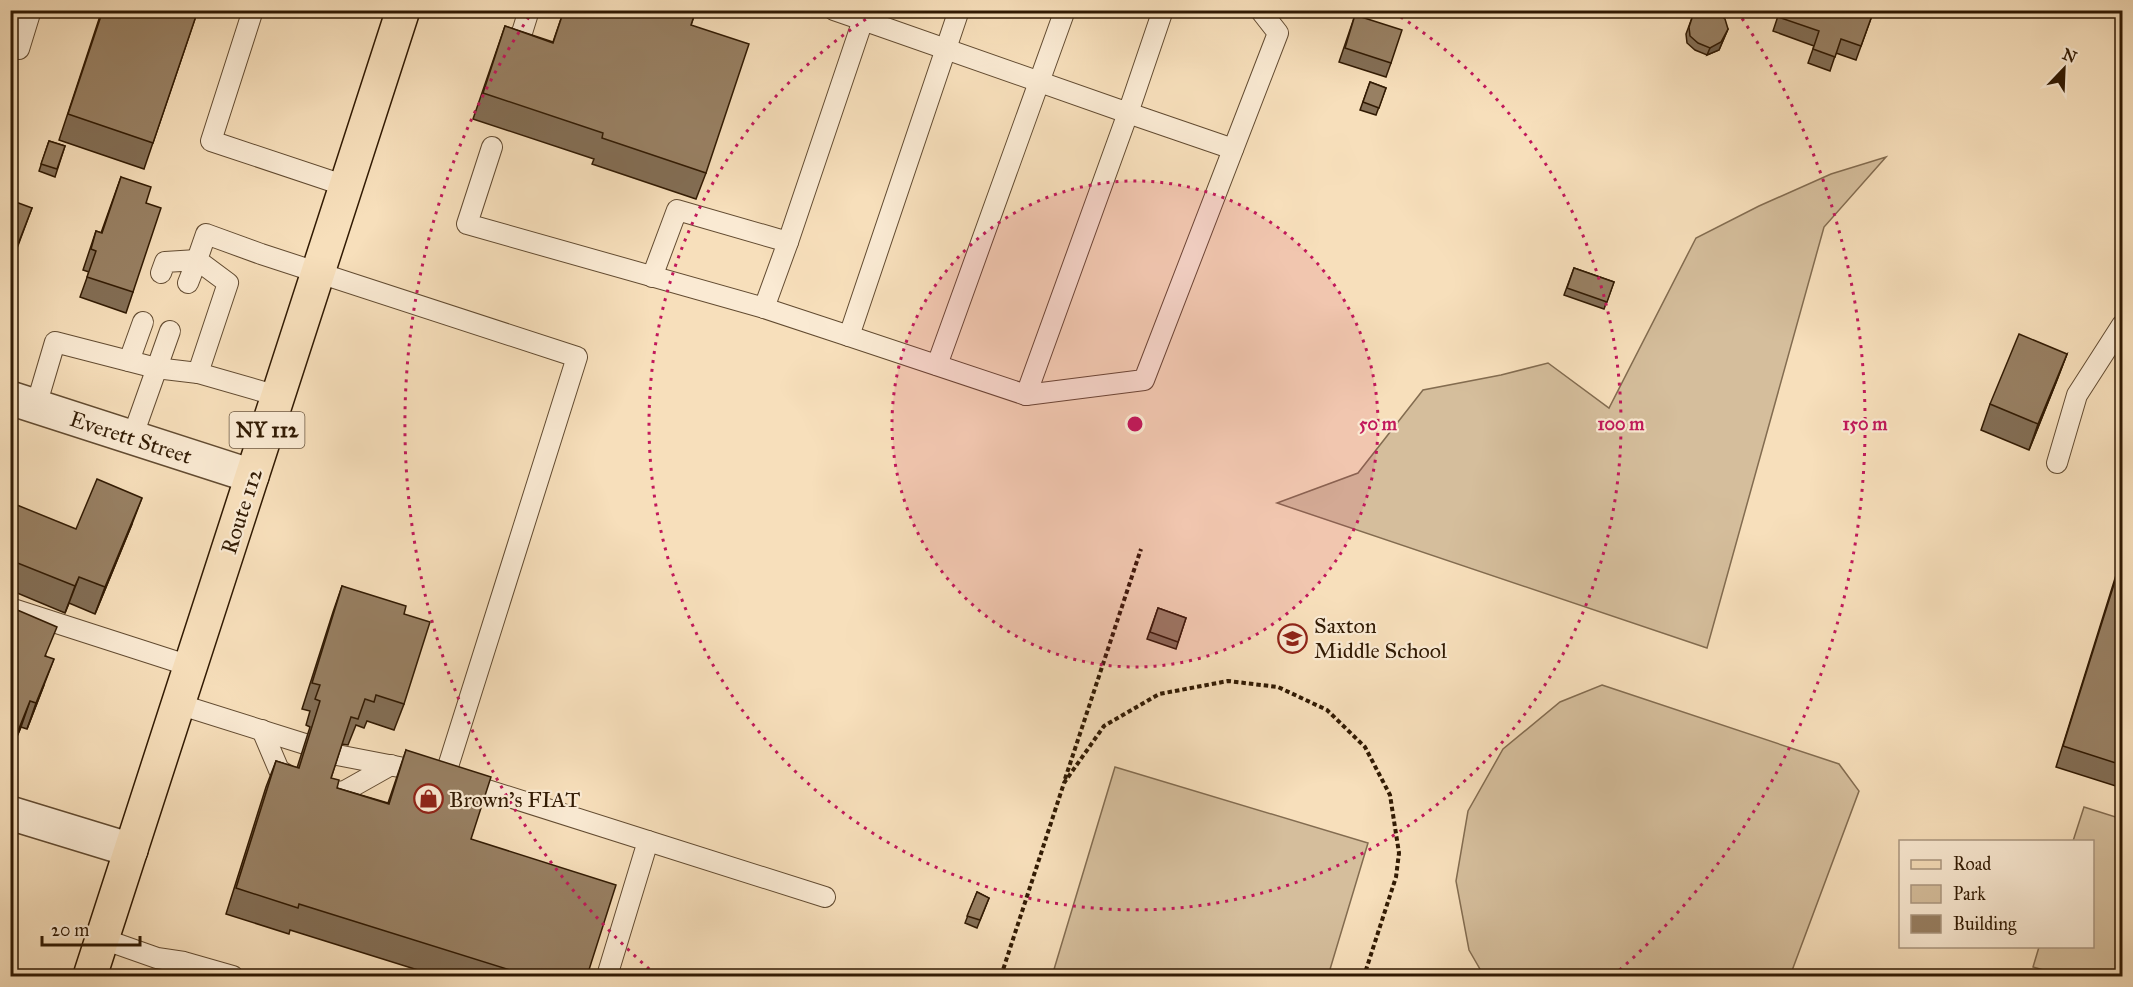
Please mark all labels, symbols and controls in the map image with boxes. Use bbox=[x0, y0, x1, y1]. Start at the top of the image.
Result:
north arrow bbox=[2034, 39, 2094, 99]
text: N bbox=[2060, 44, 2080, 67]
street label: Everett Street bbox=[66, 405, 196, 470]
road number: NY 112 bbox=[230, 412, 304, 448]
text: 50 m bbox=[1359, 413, 1398, 435]
text: 100 m bbox=[1598, 413, 1645, 435]
text: 150 m bbox=[1843, 413, 1888, 435]
centre of rings bbox=[1125, 414, 1145, 434]
street label: Route 112 bbox=[215, 465, 268, 557]
place label: Saxton Middle School bbox=[1314, 612, 1447, 664]
school or university icon: Saxton Middle School bbox=[1277, 622, 1309, 654]
shop icon: Brown's FIAT bbox=[412, 783, 444, 815]
place label: Brown's FIAT bbox=[449, 786, 580, 813]
legend bbox=[1899, 840, 2094, 948]
text: Road bbox=[1953, 853, 1991, 875]
text: Park bbox=[1953, 883, 1986, 905]
scale bar bbox=[42, 909, 140, 947]
text: Building bbox=[1953, 913, 2017, 936]
text: 20 m bbox=[51, 919, 89, 941]

